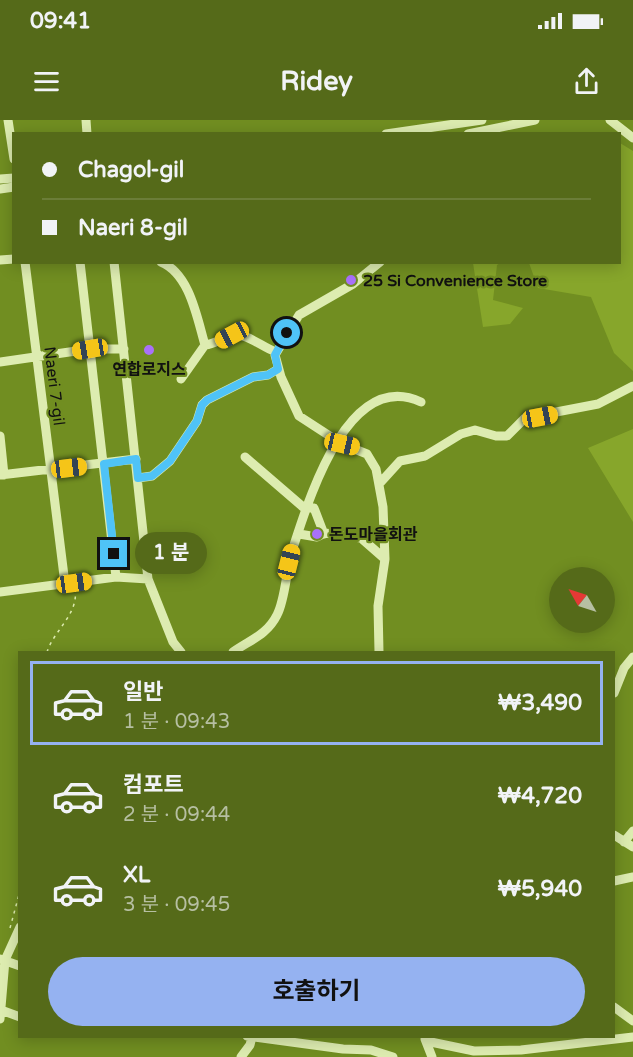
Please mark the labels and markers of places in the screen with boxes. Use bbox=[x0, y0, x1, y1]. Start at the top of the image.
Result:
place label: 25 Si Convenience Store bbox=[363, 271, 547, 291]
marker: 25 Si Convenience Store bbox=[344, 273, 358, 287]
marker: 연합로지스 bbox=[142, 343, 156, 357]
place label: 연합로지스 bbox=[112, 360, 186, 380]
place label: 돈도마을회관 bbox=[329, 525, 418, 545]
marker: 돈도마을회관 bbox=[310, 527, 324, 541]

